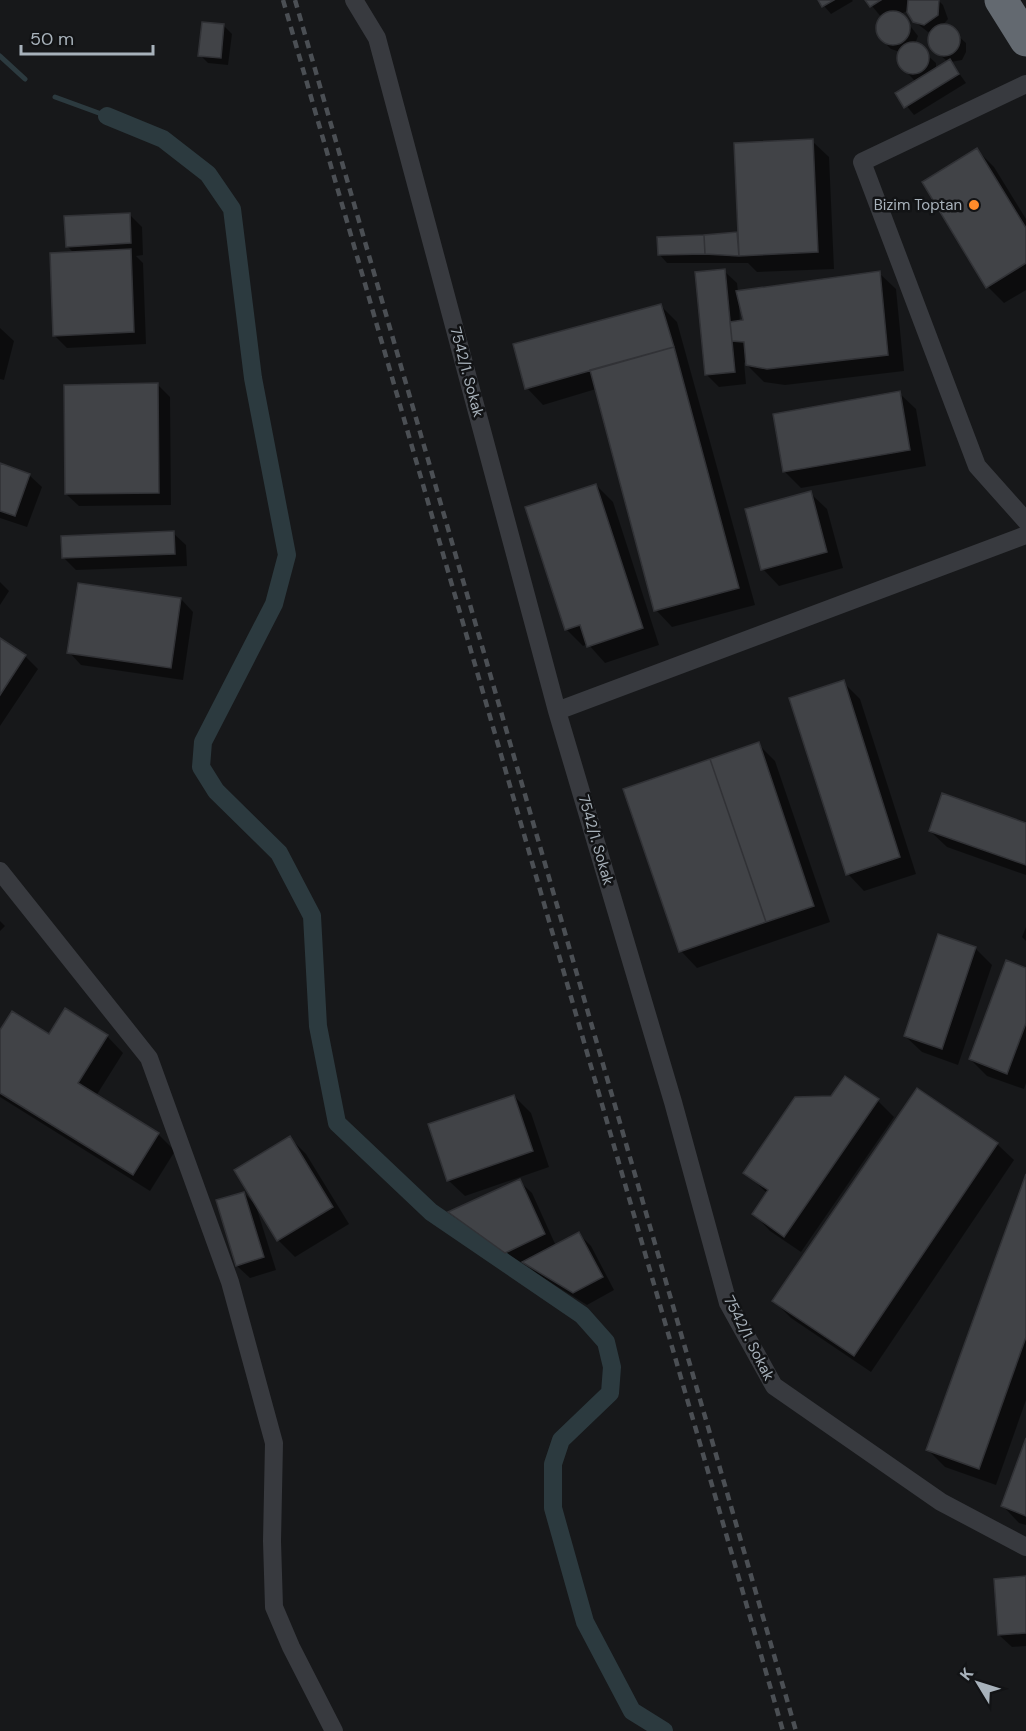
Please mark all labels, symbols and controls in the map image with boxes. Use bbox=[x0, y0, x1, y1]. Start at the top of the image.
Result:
scale bar bbox=[21, 18, 153, 56]
text: 50 m bbox=[30, 27, 74, 51]
place label: Bizim Toptan bbox=[874, 195, 962, 215]
marker: Bizim Toptan bbox=[967, 198, 981, 212]
street label: 7542/1. Sokak bbox=[445, 325, 489, 420]
street label: 7542/1. Sokak bbox=[574, 793, 619, 888]
street label: 7542/1. Sokak bbox=[719, 1292, 779, 1384]
north arrow bbox=[948, 1653, 1008, 1713]
text: K bbox=[955, 1663, 978, 1685]

